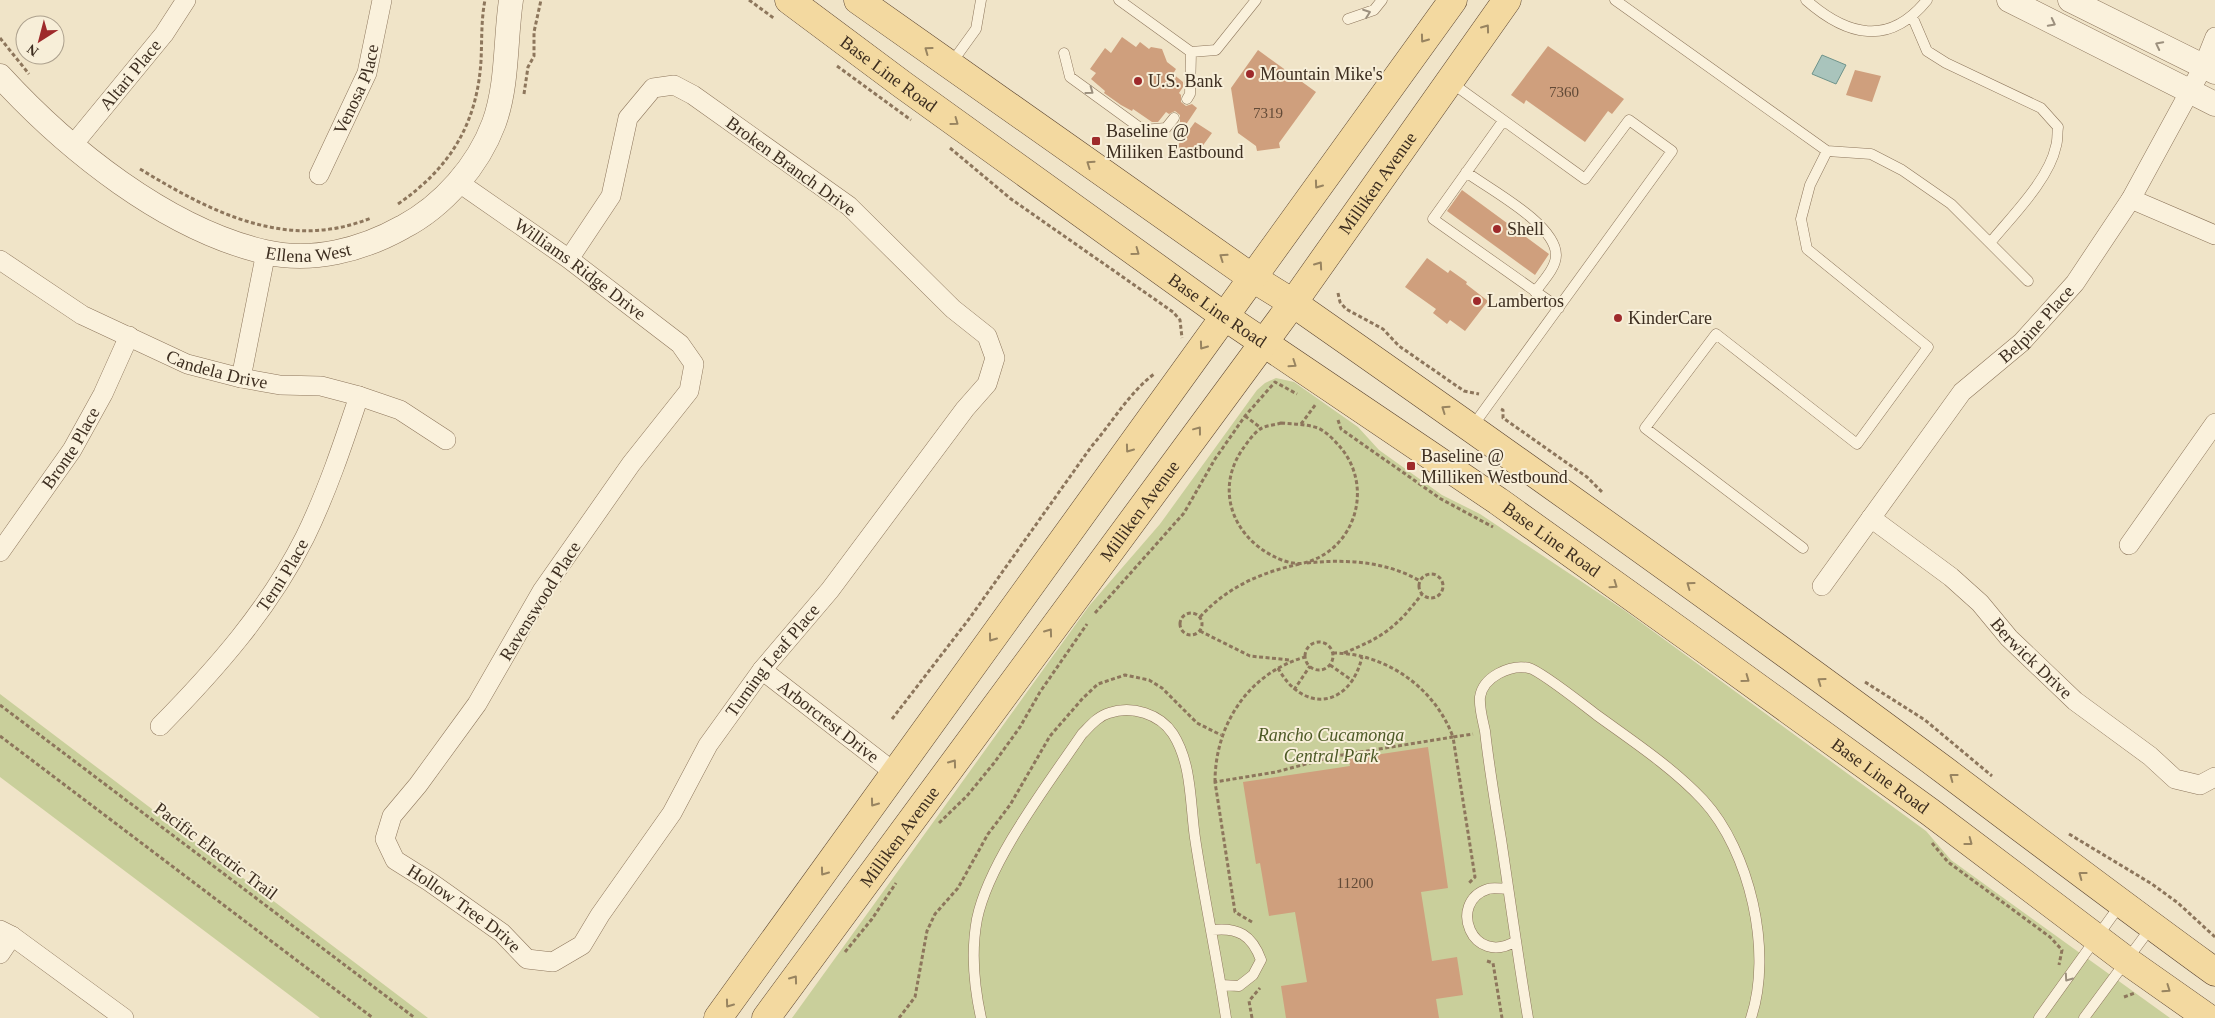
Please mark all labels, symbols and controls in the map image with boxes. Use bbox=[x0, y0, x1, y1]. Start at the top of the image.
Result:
one-way arrow bbox=[1362, 9, 1371, 19]
north arrow bbox=[15, 15, 65, 65]
one-way arrow bbox=[2047, 17, 2056, 27]
one-way arrow bbox=[1481, 25, 1489, 34]
street label: Base Line Road bbox=[836, 32, 941, 116]
one-way arrow bbox=[1422, 33, 1430, 42]
street label: Altari Place bbox=[96, 35, 165, 114]
text: N bbox=[24, 41, 41, 59]
one-way arrow bbox=[2155, 41, 2164, 51]
street label: Venosa Place bbox=[330, 43, 383, 137]
one-way arrow bbox=[924, 47, 934, 56]
place label: Mountain Mike's bbox=[1260, 64, 1383, 84]
marker: Mountain Mike's bbox=[1244, 68, 1256, 80]
place label: U.S. Bank bbox=[1148, 71, 1223, 91]
marker: U.S. Bank bbox=[1132, 75, 1144, 87]
house number: 7360 bbox=[1549, 84, 1579, 100]
one-way arrow bbox=[1084, 85, 1094, 94]
house number: 7319 bbox=[1253, 105, 1283, 121]
street label: Broken Branch Drive bbox=[722, 112, 860, 220]
one-way arrow bbox=[949, 116, 959, 125]
place label: Baseline @ Miliken Eastbound bbox=[1106, 121, 1244, 162]
street label: Milliken Avenue bbox=[1335, 128, 1421, 238]
marker: Baseline @ Miliken Eastbound bbox=[1090, 135, 1102, 147]
one-way arrow bbox=[1086, 161, 1096, 170]
one-way arrow bbox=[1316, 179, 1324, 188]
street label: Williams Ridge Drive bbox=[510, 214, 650, 324]
place label: Shell bbox=[1507, 219, 1544, 239]
marker: Shell bbox=[1491, 223, 1503, 235]
street label: Ellena West bbox=[264, 239, 353, 266]
one-way arrow bbox=[1130, 246, 1140, 255]
one-way arrow bbox=[1219, 254, 1229, 263]
one-way arrow bbox=[1313, 261, 1322, 270]
street label: Base Line Road bbox=[1164, 269, 1270, 352]
street label: Belpine Place bbox=[1995, 281, 2078, 367]
place label: Lambertos bbox=[1487, 291, 1564, 311]
marker: Lambertos bbox=[1471, 295, 1483, 307]
place label: KinderCare bbox=[1628, 308, 1712, 328]
marker: KinderCare bbox=[1612, 312, 1624, 324]
one-way arrow bbox=[1200, 340, 1209, 349]
street label: Candela Drive bbox=[163, 346, 269, 393]
one-way arrow bbox=[1287, 358, 1297, 367]
street label: Bronte Place bbox=[38, 404, 104, 493]
one-way arrow bbox=[1441, 406, 1451, 415]
one-way arrow bbox=[1193, 427, 1201, 436]
one-way arrow bbox=[1126, 443, 1134, 452]
place label: Baseline @ Milliken Westbound bbox=[1421, 446, 1568, 487]
street label: Milliken Avenue bbox=[1096, 457, 1184, 565]
marker: Baseline @ Milliken Westbound bbox=[1405, 460, 1417, 472]
street label: Base Line Road bbox=[1499, 498, 1604, 581]
street label: Terni Place bbox=[253, 536, 312, 615]
street label: Ravenswood Place bbox=[495, 538, 585, 664]
one-way arrow bbox=[1608, 579, 1617, 587]
one-way arrow bbox=[1686, 582, 1696, 591]
street label: Turning Leaf Place bbox=[722, 600, 823, 721]
street label: Berwick Drive bbox=[1987, 614, 2076, 703]
one-way arrow bbox=[1043, 628, 1052, 638]
one-way arrow bbox=[990, 632, 998, 641]
one-way arrow bbox=[1740, 673, 1750, 682]
street label: Arborcrest Drive bbox=[774, 676, 883, 767]
one-way arrow bbox=[1818, 678, 1827, 686]
park label: Rancho Cucamonga Central Park bbox=[1257, 725, 1404, 766]
street label: Base Line Road bbox=[1828, 734, 1933, 818]
one-way arrow bbox=[947, 759, 956, 769]
one-way arrow bbox=[1949, 773, 1958, 782]
street label: Milliken Avenue bbox=[856, 783, 943, 891]
one-way arrow bbox=[871, 797, 879, 806]
street label: Pacific Electric Trail bbox=[150, 798, 282, 904]
one-way arrow bbox=[1963, 836, 1973, 845]
street label: Hollow Tree Drive bbox=[404, 860, 525, 957]
one-way arrow bbox=[821, 866, 830, 876]
one-way arrow bbox=[2079, 872, 2088, 880]
house number: 11200 bbox=[1337, 875, 1373, 891]
one-way arrow bbox=[2065, 972, 2074, 981]
one-way arrow bbox=[789, 976, 797, 985]
one-way arrow bbox=[2161, 983, 2170, 992]
one-way arrow bbox=[726, 998, 734, 1007]

